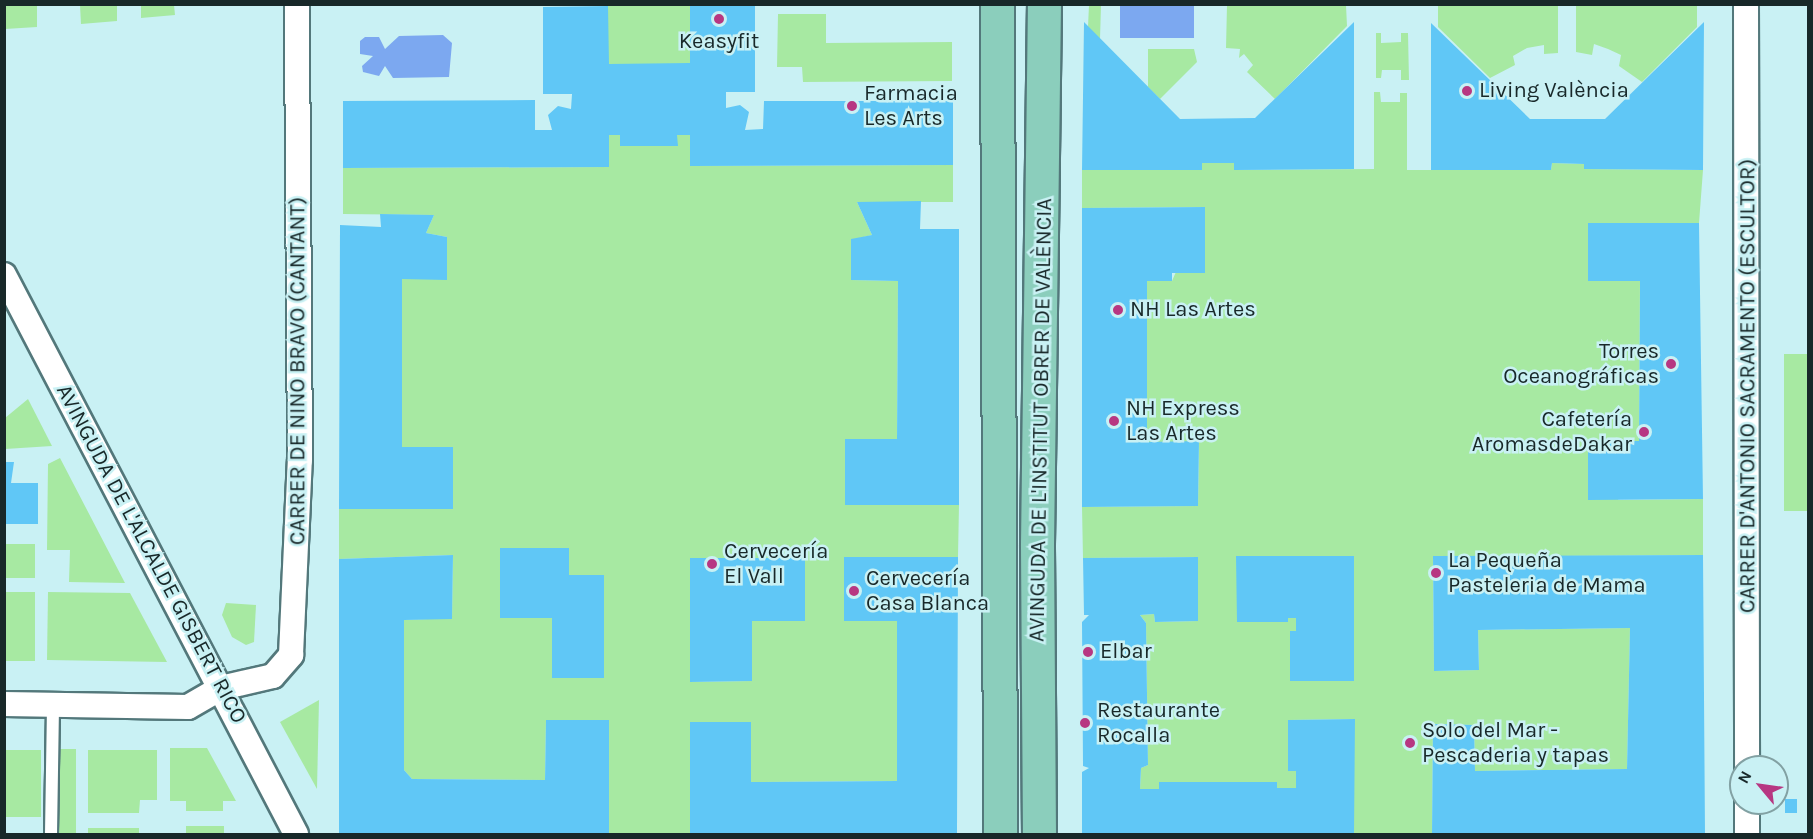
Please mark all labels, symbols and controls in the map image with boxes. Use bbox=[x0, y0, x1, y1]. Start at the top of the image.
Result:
marker: Keasyfit bbox=[712, 12, 726, 26]
place label: Keasyfit bbox=[679, 29, 759, 55]
place label: Living València bbox=[1479, 78, 1629, 104]
place label: Farmacia Les Arts bbox=[864, 80, 958, 132]
marker: Living València bbox=[1460, 84, 1474, 98]
marker: Farmacia Les Arts bbox=[845, 99, 859, 113]
street label: CARRER D'ANTONIO SACRAMENTO (ESCULTOR) bbox=[1735, 159, 1761, 613]
street label: CARRER DE NINO BRAVO (CANTANT) bbox=[285, 197, 311, 545]
street label: AVINGUDA DE L'INSTITUT OBRER DE VALÈNCIA bbox=[1024, 198, 1058, 642]
place label: NH Las Artes bbox=[1130, 297, 1256, 323]
marker: NH Las Artes bbox=[1111, 303, 1125, 317]
place label: Torres Oceanográficas bbox=[1503, 338, 1659, 390]
marker: Torres Oceanográficas bbox=[1664, 357, 1678, 371]
street label: AVINGUDA DE L'ALCALDE GISBERT RICO bbox=[50, 380, 252, 728]
place label: NH Express Las Artes bbox=[1126, 395, 1240, 446]
place label: Cafetería AromasdeDakar bbox=[1472, 406, 1632, 458]
marker: NH Express Las Artes bbox=[1107, 414, 1121, 428]
marker: Cafetería AromasdeDakar bbox=[1637, 425, 1651, 439]
place label: Cervecería El Vall bbox=[724, 538, 828, 590]
place label: La Pequeña Pasteleria de Mama bbox=[1448, 547, 1646, 598]
marker: Cervecería El Vall bbox=[705, 557, 719, 571]
place label: Cervecería Casa Blanca bbox=[866, 565, 989, 616]
marker: La Pequeña Pasteleria de Mama bbox=[1429, 566, 1443, 580]
marker: Cervecería Casa Blanca bbox=[847, 584, 861, 598]
place label: Elbar bbox=[1100, 639, 1152, 665]
marker: Elbar bbox=[1081, 645, 1095, 659]
place label: Restaurante Rocalla bbox=[1097, 697, 1220, 748]
marker: Restaurante Rocalla bbox=[1078, 716, 1092, 730]
place label: Solo del Mar - Pescaderia y tapas bbox=[1422, 717, 1609, 768]
marker: Solo del Mar - Pescaderia y tapas bbox=[1403, 736, 1417, 750]
north arrow bbox=[1729, 755, 1789, 815]
text: N bbox=[1733, 767, 1756, 787]

